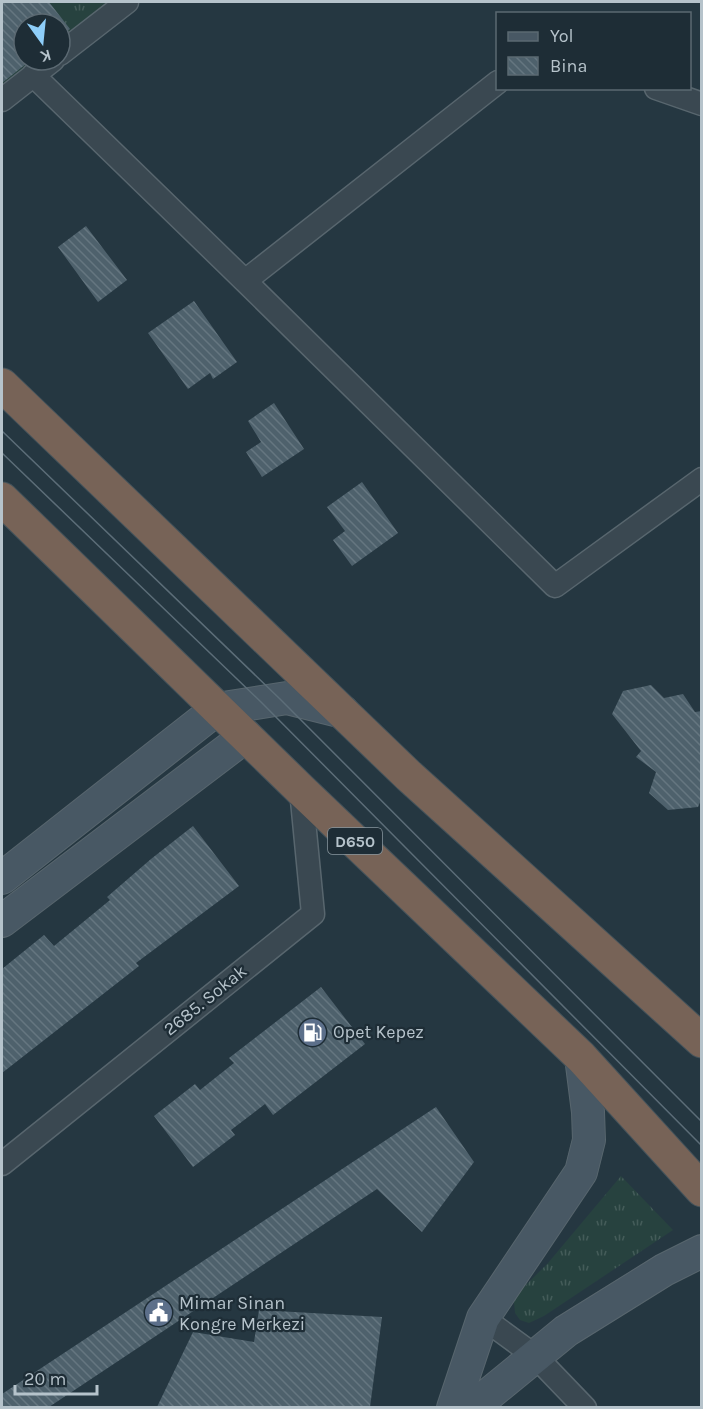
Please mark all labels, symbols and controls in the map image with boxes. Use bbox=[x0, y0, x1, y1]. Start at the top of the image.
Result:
north arrow bbox=[12, 12, 72, 72]
legend bbox=[496, 12, 691, 90]
text: Yol bbox=[550, 25, 574, 47]
text: K bbox=[38, 45, 53, 67]
text: Bina bbox=[550, 55, 587, 77]
road number: D650 bbox=[328, 828, 382, 854]
street label: 2685. Sokak bbox=[159, 960, 251, 1040]
fuel station icon: Opet Kepez bbox=[296, 1016, 328, 1048]
place label: Opet Kepez bbox=[333, 1021, 424, 1043]
place label: Mimar Sinan Kongre Merkezi bbox=[179, 1292, 305, 1335]
public building icon: Mimar Sinan Kongre Merkezi bbox=[142, 1297, 174, 1329]
scale bar bbox=[15, 1358, 98, 1396]
text: 20 m bbox=[24, 1368, 66, 1390]

